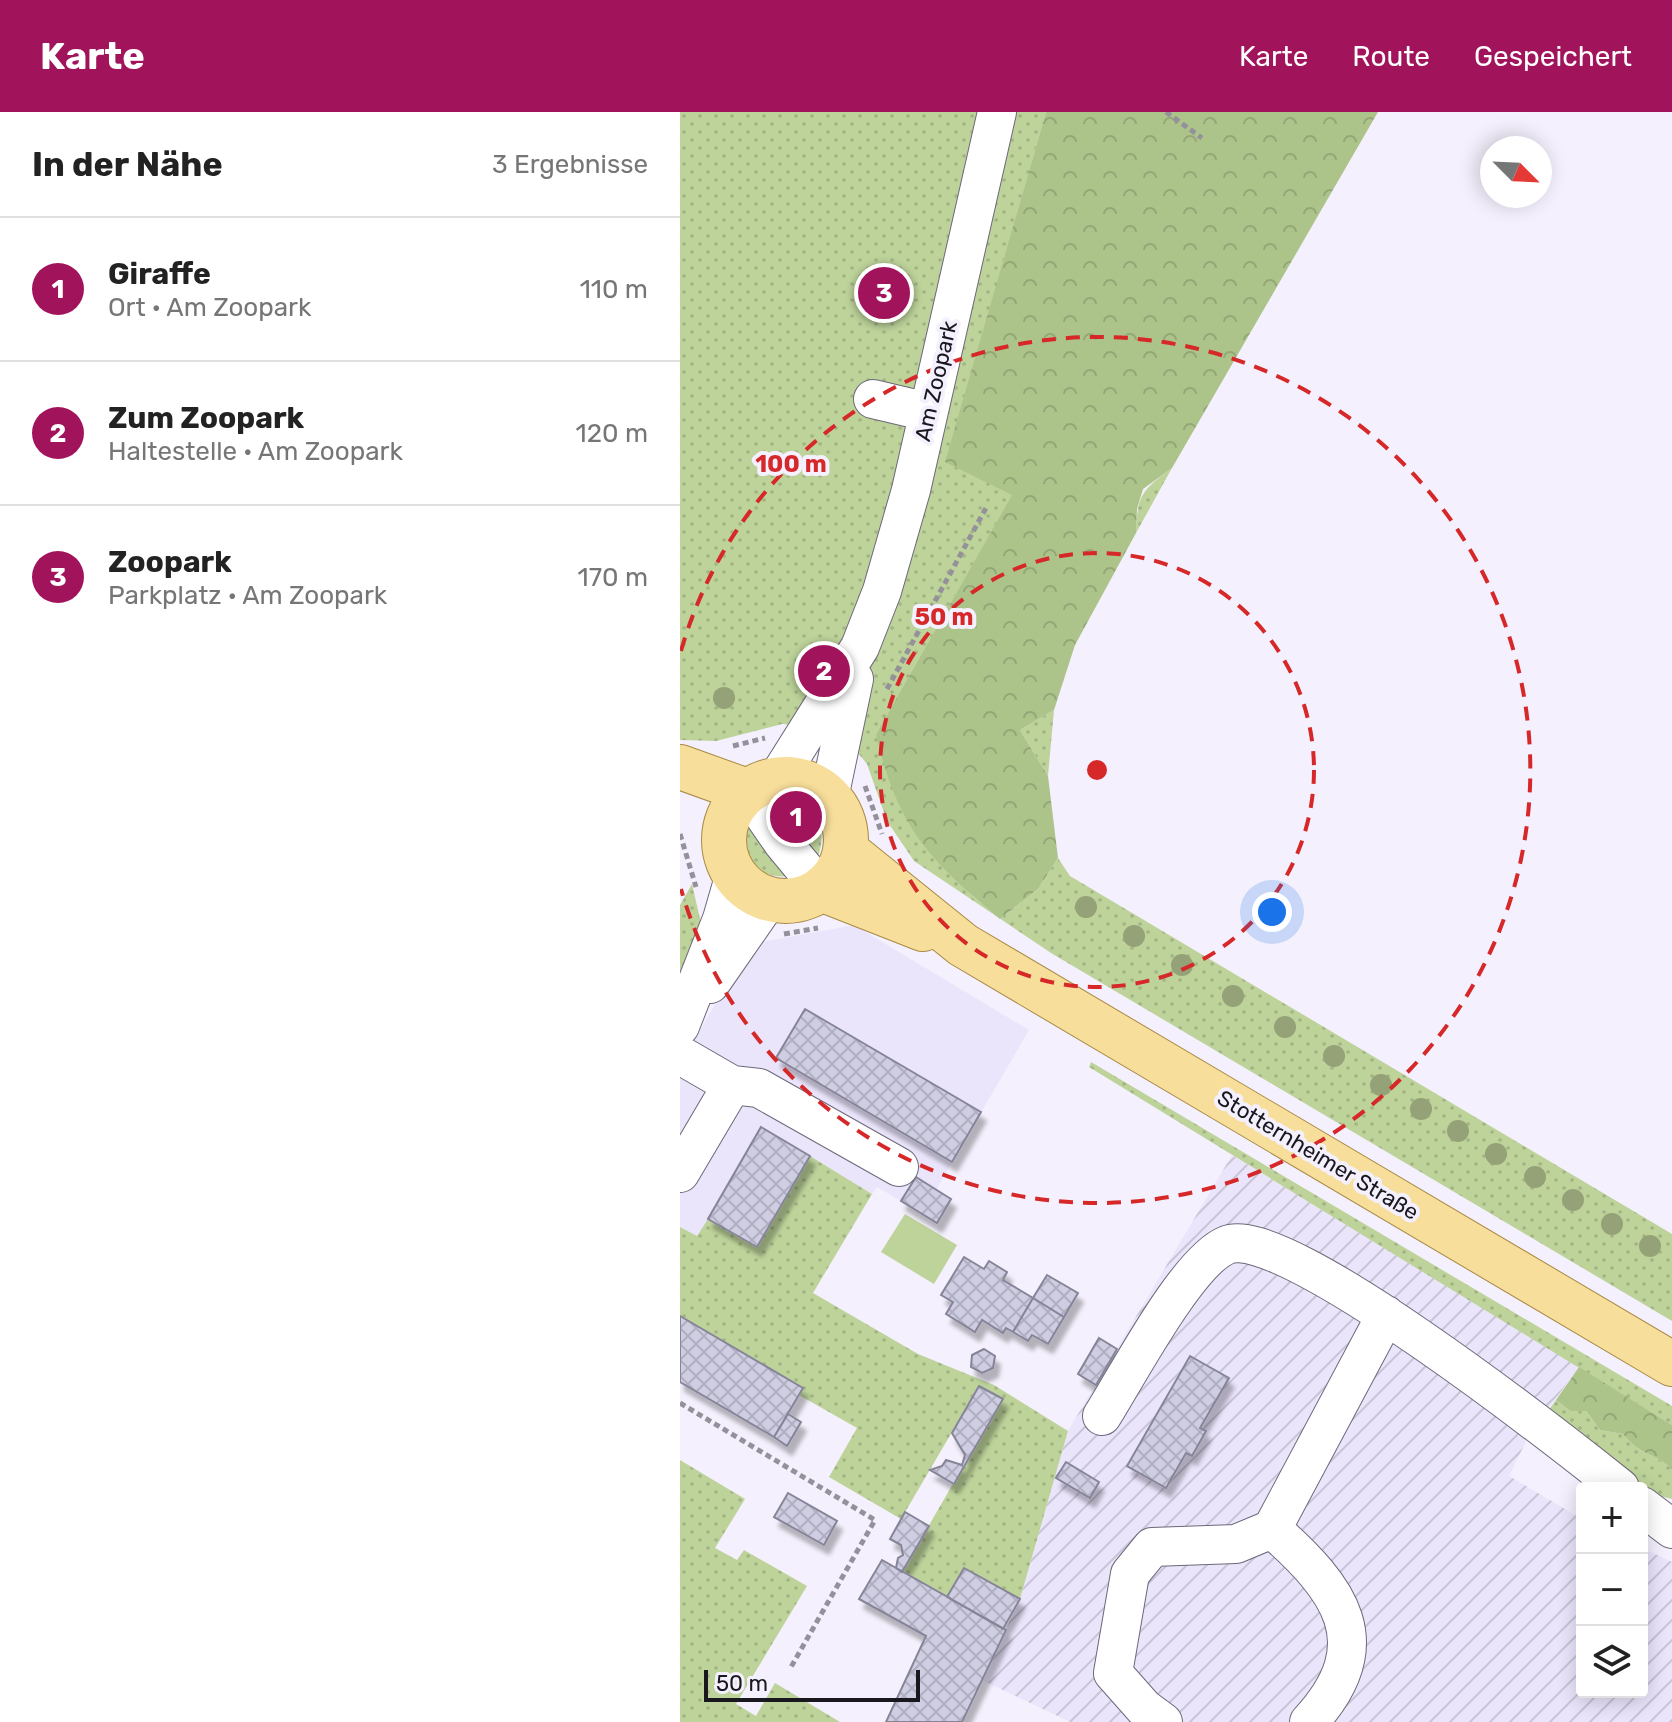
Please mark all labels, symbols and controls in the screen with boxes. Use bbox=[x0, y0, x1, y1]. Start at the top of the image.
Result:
text: Karte bbox=[40, 33, 145, 79]
text: Karte bbox=[1239, 40, 1308, 73]
text: Route bbox=[1352, 40, 1430, 73]
text: Gespeichert bbox=[1474, 40, 1632, 73]
north arrow bbox=[1480, 136, 1552, 208]
text: In der Nähe bbox=[32, 144, 223, 185]
text: 3 Ergebnisse bbox=[492, 149, 648, 180]
text: Giraffe bbox=[108, 256, 211, 292]
pin: 3 bbox=[858, 263, 910, 323]
text: 1 bbox=[52, 274, 64, 305]
text: 110 m bbox=[580, 274, 648, 305]
text: Ort · Am Zoopark bbox=[108, 292, 311, 323]
street label: Am Zoopark bbox=[909, 318, 963, 444]
text: Zum Zoopark bbox=[108, 400, 304, 436]
text: 2 bbox=[50, 418, 66, 449]
text: 120 m bbox=[576, 418, 648, 449]
text: Haltestelle · Am Zoopark bbox=[108, 436, 403, 467]
text: 100 m bbox=[755, 450, 827, 478]
text: Zoopark bbox=[108, 544, 232, 580]
text: 3 bbox=[49, 562, 67, 593]
text: 170 m bbox=[578, 562, 648, 593]
text: Parkplatz · Am Zoopark bbox=[108, 580, 387, 611]
text: 50 m bbox=[915, 603, 973, 631]
pin: 2 bbox=[798, 641, 850, 701]
centre of rings bbox=[1083, 756, 1111, 784]
pin: 1 bbox=[770, 787, 822, 847]
your location bbox=[1252, 892, 1292, 932]
street label: Stotternheimer Straße bbox=[1212, 1084, 1424, 1226]
map controls bbox=[1576, 1482, 1648, 1698]
button: + bbox=[1576, 1482, 1648, 1554]
button: − bbox=[1576, 1554, 1648, 1626]
button: layers bbox=[1576, 1626, 1648, 1698]
scale bar bbox=[704, 1666, 920, 1702]
text: 50 m bbox=[716, 1670, 768, 1697]

